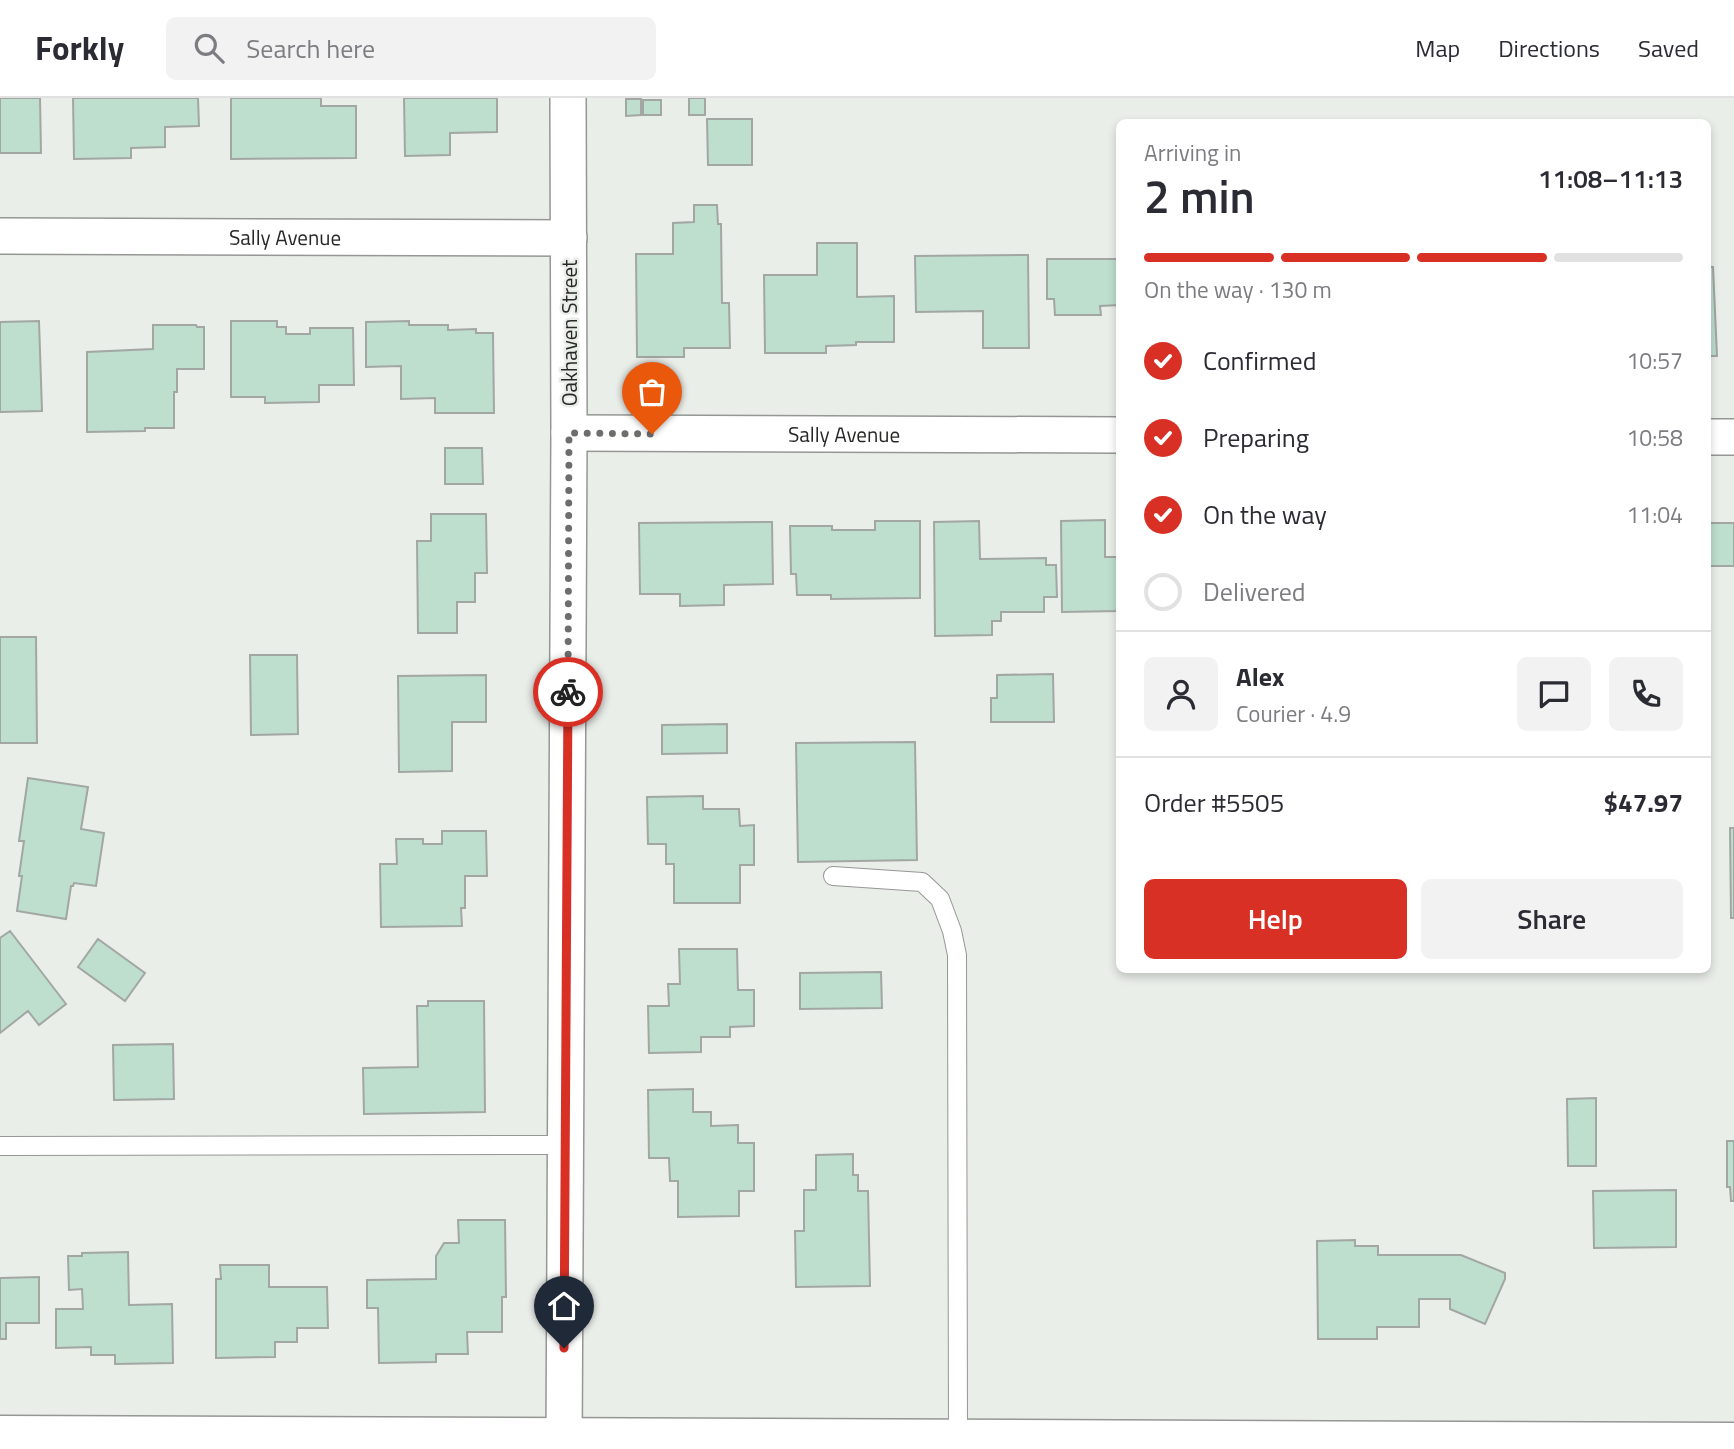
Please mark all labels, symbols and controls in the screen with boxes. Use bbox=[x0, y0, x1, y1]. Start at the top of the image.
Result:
search box bbox=[166, 17, 656, 80]
text: Forkly bbox=[35, 23, 124, 73]
icon: search bbox=[190, 29, 228, 67]
text: Search here bbox=[246, 29, 375, 68]
text: Map bbox=[1415, 30, 1460, 66]
text: Directions bbox=[1498, 30, 1600, 66]
text: Saved bbox=[1638, 30, 1699, 66]
text: Arriving in bbox=[1144, 135, 1241, 170]
text: 11:08–11:13 bbox=[1538, 159, 1683, 198]
text: 2 min bbox=[1144, 161, 1255, 231]
street label: Sally Avenue bbox=[229, 221, 341, 253]
street label: Oakhaven Street bbox=[553, 259, 585, 406]
text: On the way · 130 m bbox=[1144, 272, 1332, 307]
text: Confirmed bbox=[1203, 341, 1317, 380]
icon: check bbox=[1144, 342, 1182, 380]
text: 10:57 bbox=[1626, 343, 1683, 378]
pin bbox=[622, 362, 682, 434]
icon: bag bbox=[633, 373, 671, 411]
street label: Sally Avenue bbox=[788, 418, 900, 450]
text: Preparing bbox=[1203, 418, 1309, 457]
icon: check bbox=[1144, 419, 1182, 457]
text: 10:58 bbox=[1626, 420, 1683, 455]
text: On the way bbox=[1203, 495, 1327, 534]
icon: check bbox=[1144, 496, 1182, 534]
text: 11:04 bbox=[1626, 497, 1683, 532]
text: Delivered bbox=[1203, 572, 1306, 611]
courier bbox=[533, 657, 603, 727]
button: person bbox=[1144, 657, 1218, 731]
text: Alex bbox=[1236, 657, 1284, 696]
button: chat bbox=[1517, 657, 1591, 731]
button: phone bbox=[1609, 657, 1683, 731]
icon: bike bbox=[549, 673, 587, 711]
text: Courier · 4.9 bbox=[1236, 696, 1351, 731]
text: Order #5505 bbox=[1144, 783, 1284, 822]
text: $47.97 bbox=[1604, 783, 1683, 822]
button: Help bbox=[1144, 879, 1407, 959]
button: Share bbox=[1421, 879, 1683, 959]
pin bbox=[534, 1276, 594, 1348]
icon: home bbox=[545, 1287, 583, 1325]

